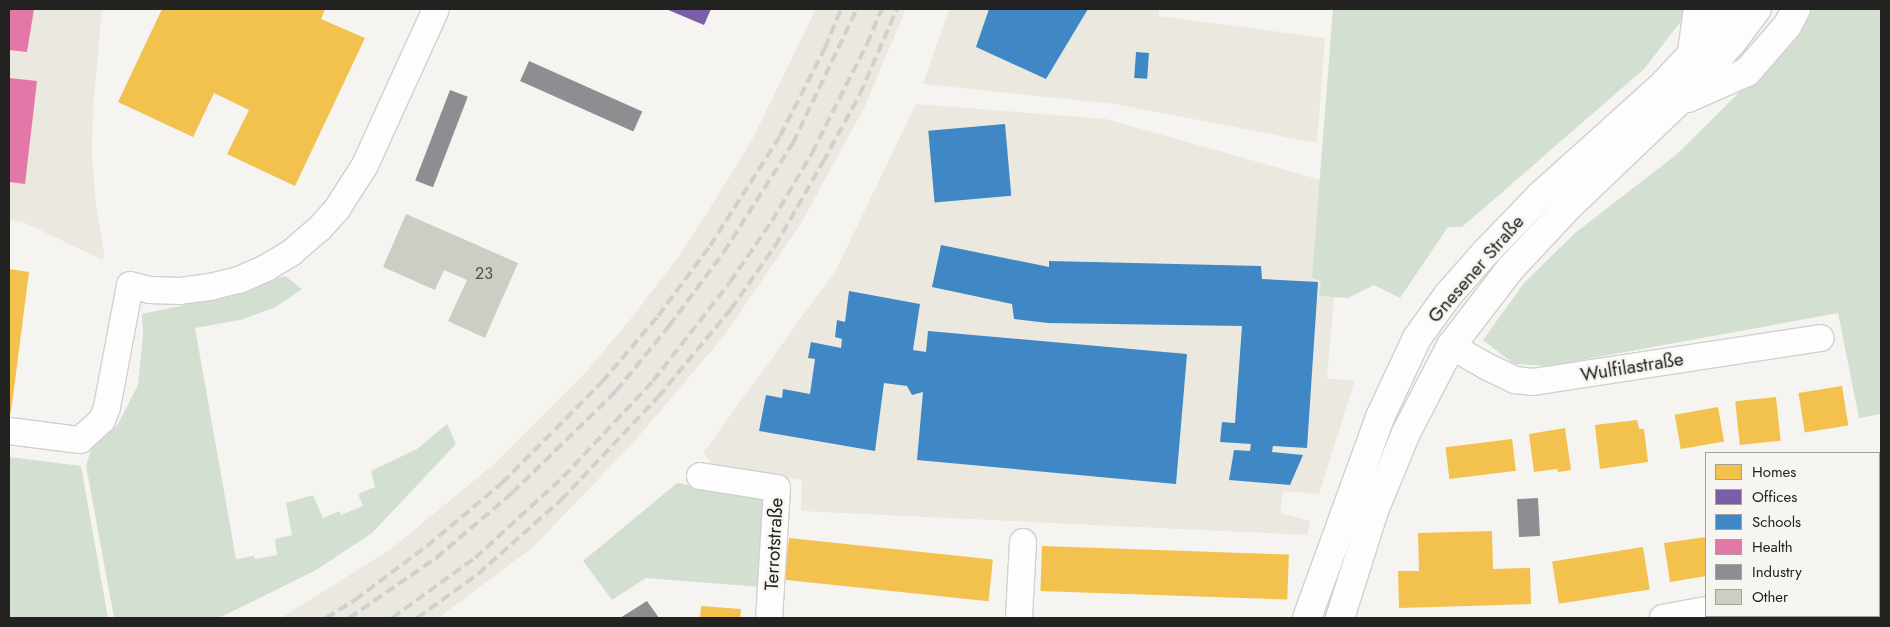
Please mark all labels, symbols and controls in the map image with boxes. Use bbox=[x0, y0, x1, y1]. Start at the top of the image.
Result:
street label: Gnesener Straße bbox=[1423, 211, 1529, 327]
house number: 23 bbox=[475, 264, 493, 284]
street label: Wulfilastraße bbox=[1579, 348, 1685, 386]
legend bbox=[1705, 452, 1880, 617]
text: Homes bbox=[1752, 461, 1796, 483]
text: Offices bbox=[1752, 486, 1797, 508]
street label: Terrotstraße bbox=[760, 497, 788, 591]
text: Schools bbox=[1752, 511, 1801, 533]
text: Health bbox=[1752, 536, 1793, 558]
text: Industry bbox=[1752, 561, 1802, 583]
text: Other bbox=[1752, 586, 1788, 608]

